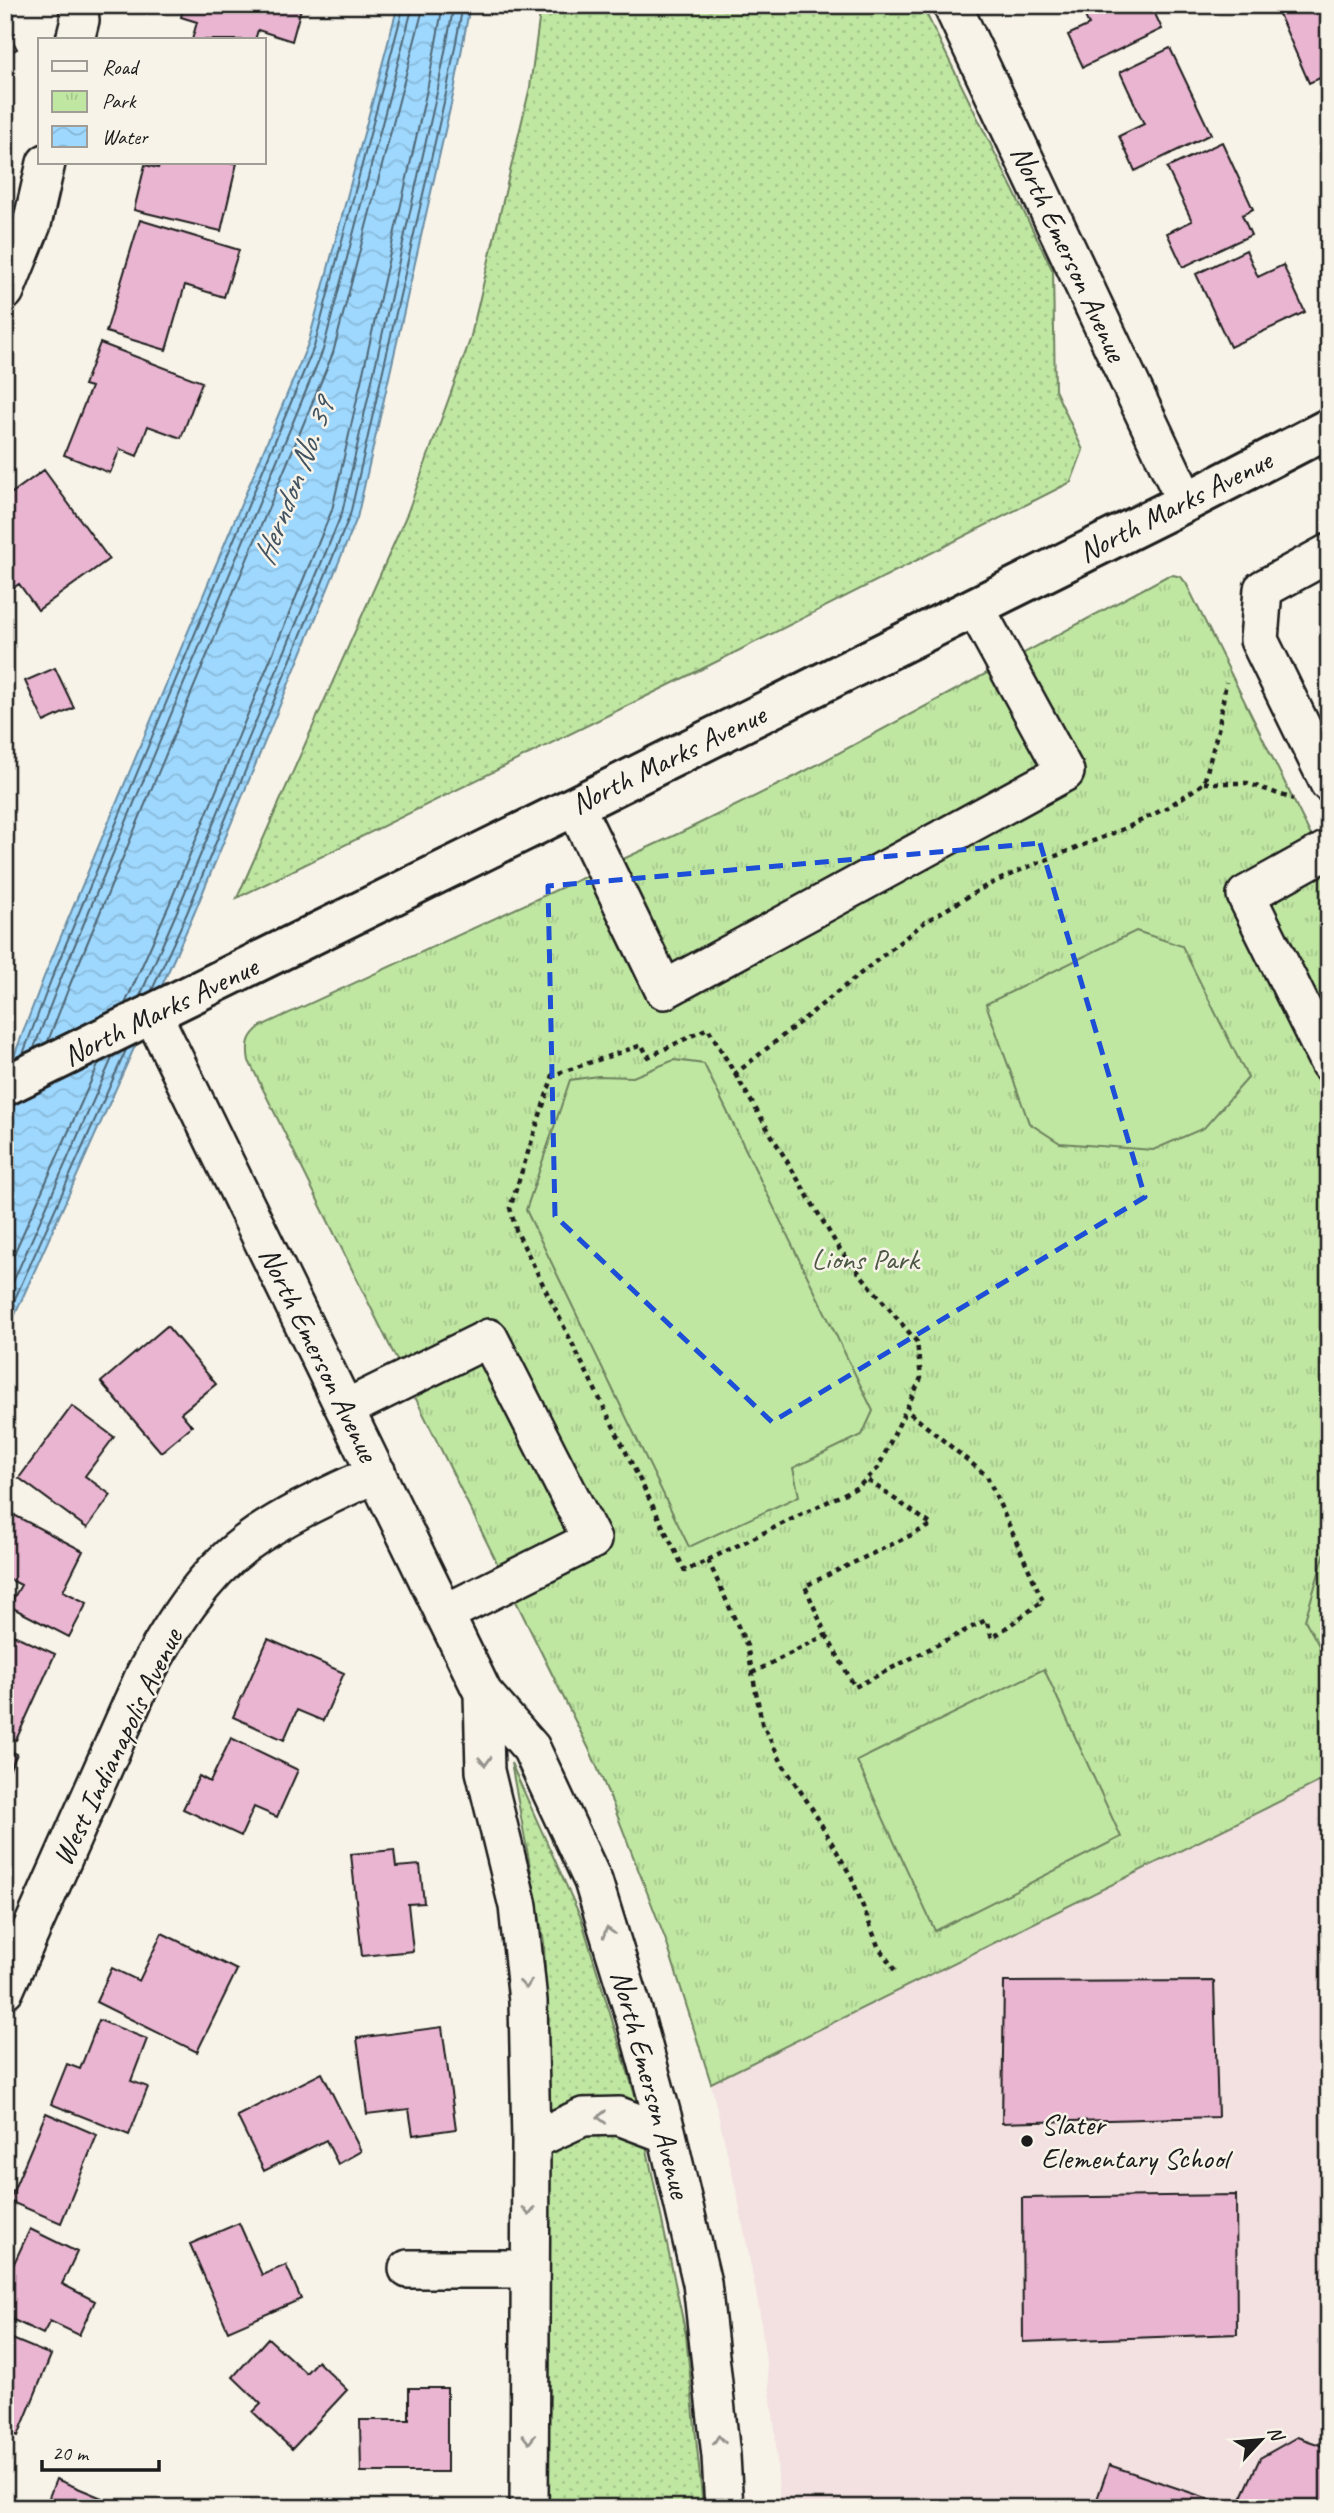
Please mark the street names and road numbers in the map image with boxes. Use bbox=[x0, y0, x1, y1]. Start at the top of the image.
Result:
street label: North Emerson Avenue bbox=[1002, 139, 1137, 369]
street label: North Marks Avenue bbox=[1072, 440, 1280, 571]
street label: North Marks Avenue bbox=[564, 694, 774, 823]
street label: North Marks Avenue bbox=[56, 946, 266, 1075]
street label: North Emerson Avenue bbox=[251, 1240, 388, 1470]
street label: West Indianapolis Avenue bbox=[43, 1620, 192, 1872]
street label: North Emerson Avenue bbox=[602, 1966, 700, 2204]

